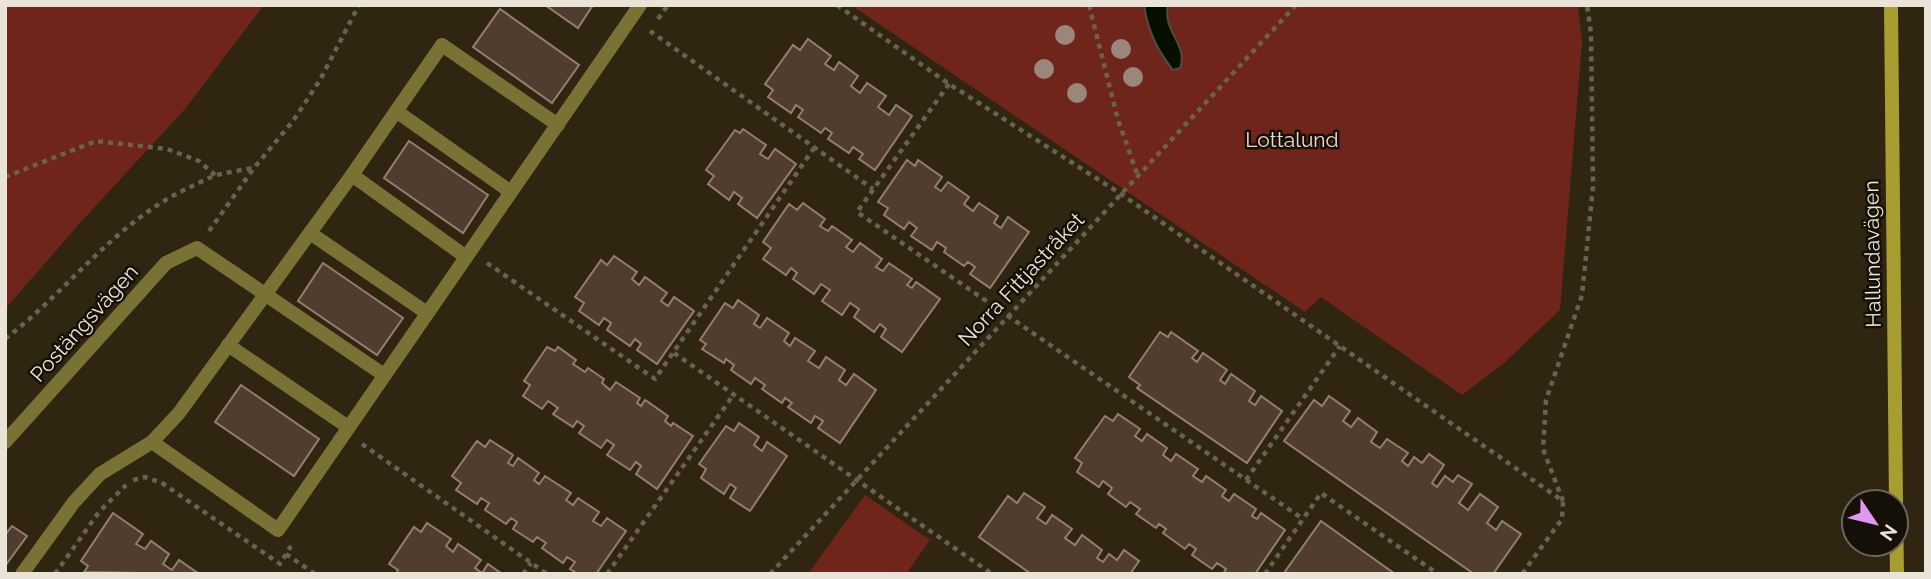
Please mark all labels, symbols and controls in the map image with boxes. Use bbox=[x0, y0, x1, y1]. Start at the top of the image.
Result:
park label: Lottalund bbox=[1245, 127, 1339, 152]
street label: Hallundavägen bbox=[1858, 180, 1886, 328]
street label: Norra Fittjastråket bbox=[953, 207, 1089, 351]
street label: Postängsvägen bbox=[25, 259, 143, 387]
north arrow bbox=[1840, 488, 1910, 558]
text: N bbox=[1876, 521, 1902, 545]

